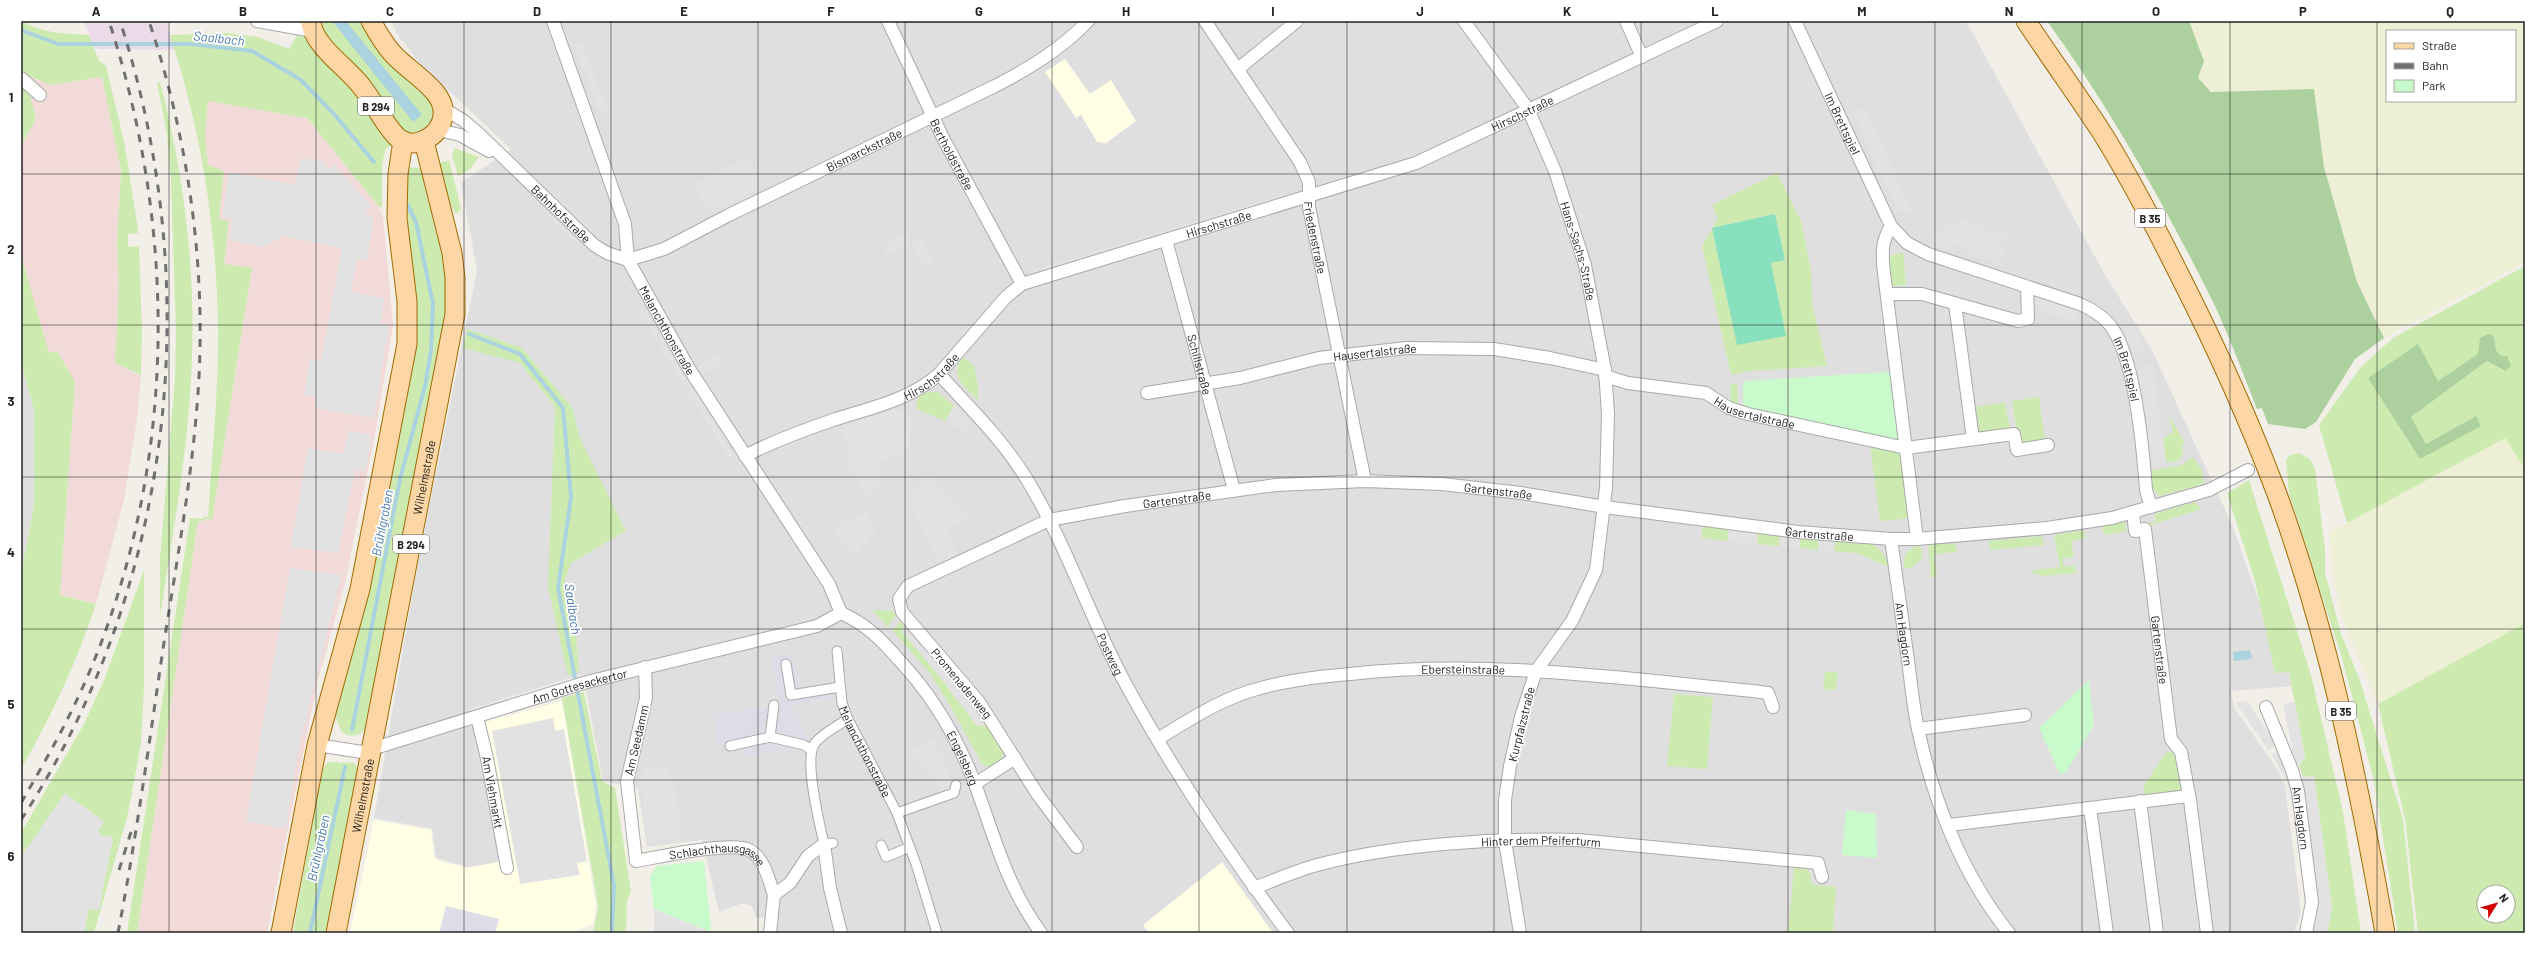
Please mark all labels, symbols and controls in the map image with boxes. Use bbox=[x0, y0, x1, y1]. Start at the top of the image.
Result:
text: A bbox=[92, 3, 101, 19]
text: B bbox=[239, 3, 247, 19]
text: C bbox=[386, 3, 394, 19]
text: D bbox=[533, 3, 541, 19]
text: E bbox=[680, 3, 688, 19]
text: F bbox=[827, 3, 835, 19]
text: G bbox=[975, 3, 983, 19]
text: H bbox=[1122, 3, 1130, 19]
text: I bbox=[1271, 3, 1275, 19]
text: J bbox=[1416, 3, 1424, 19]
text: K bbox=[1563, 3, 1571, 19]
text: L bbox=[1711, 3, 1719, 19]
text: M bbox=[1857, 3, 1867, 19]
text: N bbox=[2005, 3, 2013, 19]
text: O bbox=[2152, 3, 2160, 19]
text: P bbox=[2299, 3, 2307, 19]
text: Q bbox=[2446, 3, 2454, 19]
water label: Saalbach bbox=[193, 27, 245, 49]
legend bbox=[2386, 30, 2516, 102]
text: Straße bbox=[2422, 38, 2457, 52]
text: Bahn bbox=[2422, 58, 2449, 72]
text: Park bbox=[2422, 78, 2446, 92]
text: 1 bbox=[9, 89, 13, 105]
street label: Im Brettspiel bbox=[1822, 90, 1863, 157]
street label: Hirschstraße bbox=[1489, 92, 1556, 134]
road number: B 294 bbox=[358, 97, 394, 115]
street label: Bertholdstraße bbox=[928, 116, 977, 192]
street label: Bismarckstraße bbox=[824, 125, 904, 174]
street label: Bahnhofstraße bbox=[529, 182, 594, 245]
street label: Hans-Sachs-Straße bbox=[1558, 200, 1599, 302]
street label: Friedenstraße bbox=[1302, 201, 1329, 275]
street label: Hirschstraße bbox=[1184, 207, 1253, 240]
road number: B 35 bbox=[2135, 209, 2165, 227]
text: 2 bbox=[7, 241, 15, 257]
street label: Melanchthonstraße bbox=[637, 283, 698, 378]
street label: Schillstraße bbox=[1185, 333, 1215, 396]
street label: Im Brettspiel bbox=[2111, 334, 2143, 402]
street label: Hausertalstraße bbox=[1332, 341, 1417, 363]
street label: Hirschstraße bbox=[901, 350, 961, 402]
text: 3 bbox=[7, 393, 15, 409]
street label: Hausertalstraße bbox=[1712, 393, 1796, 431]
street label: Wilhelmstraße bbox=[410, 439, 438, 516]
street label: Gartenstraße bbox=[1463, 480, 1534, 502]
street label: Gartenstraße bbox=[1142, 487, 1212, 510]
water label: Brühlgraben bbox=[368, 488, 396, 558]
street label: Gartenstraße bbox=[1784, 523, 1854, 543]
road number: B 294 bbox=[393, 535, 429, 553]
text: 4 bbox=[7, 544, 15, 560]
water label: Saalbach bbox=[562, 583, 585, 636]
street label: Am Hagdorn bbox=[1893, 601, 1916, 667]
street label: Gartenstraße bbox=[2149, 615, 2171, 685]
street label: Postweg bbox=[1094, 631, 1127, 677]
street label: Promenadenweg bbox=[929, 645, 995, 721]
street label: Ebersteinstraße bbox=[1421, 661, 1505, 677]
street label: Am Gottesackertor bbox=[530, 665, 629, 706]
street label: Kurpfalzstraße bbox=[1505, 685, 1537, 763]
text: 5 bbox=[7, 696, 15, 712]
road number: B 35 bbox=[2326, 702, 2356, 720]
street label: Am Seedamm bbox=[621, 703, 651, 777]
street label: Melanchthonstraße bbox=[837, 704, 894, 799]
street label: Engelsberg bbox=[945, 728, 982, 787]
street label: Am Viehmarkt bbox=[480, 755, 507, 830]
street label: Wilhelmstraße bbox=[348, 757, 376, 834]
street label: Am Hagdorn bbox=[2290, 784, 2312, 850]
water label: Brühlgraben bbox=[303, 813, 333, 883]
street label: Hinter dem Pfeiferturm bbox=[1481, 833, 1602, 849]
street label: Schlachthausgasse bbox=[668, 840, 769, 868]
text: 6 bbox=[8, 848, 15, 864]
north arrow bbox=[2476, 884, 2516, 924]
text: N bbox=[2497, 891, 2512, 905]

